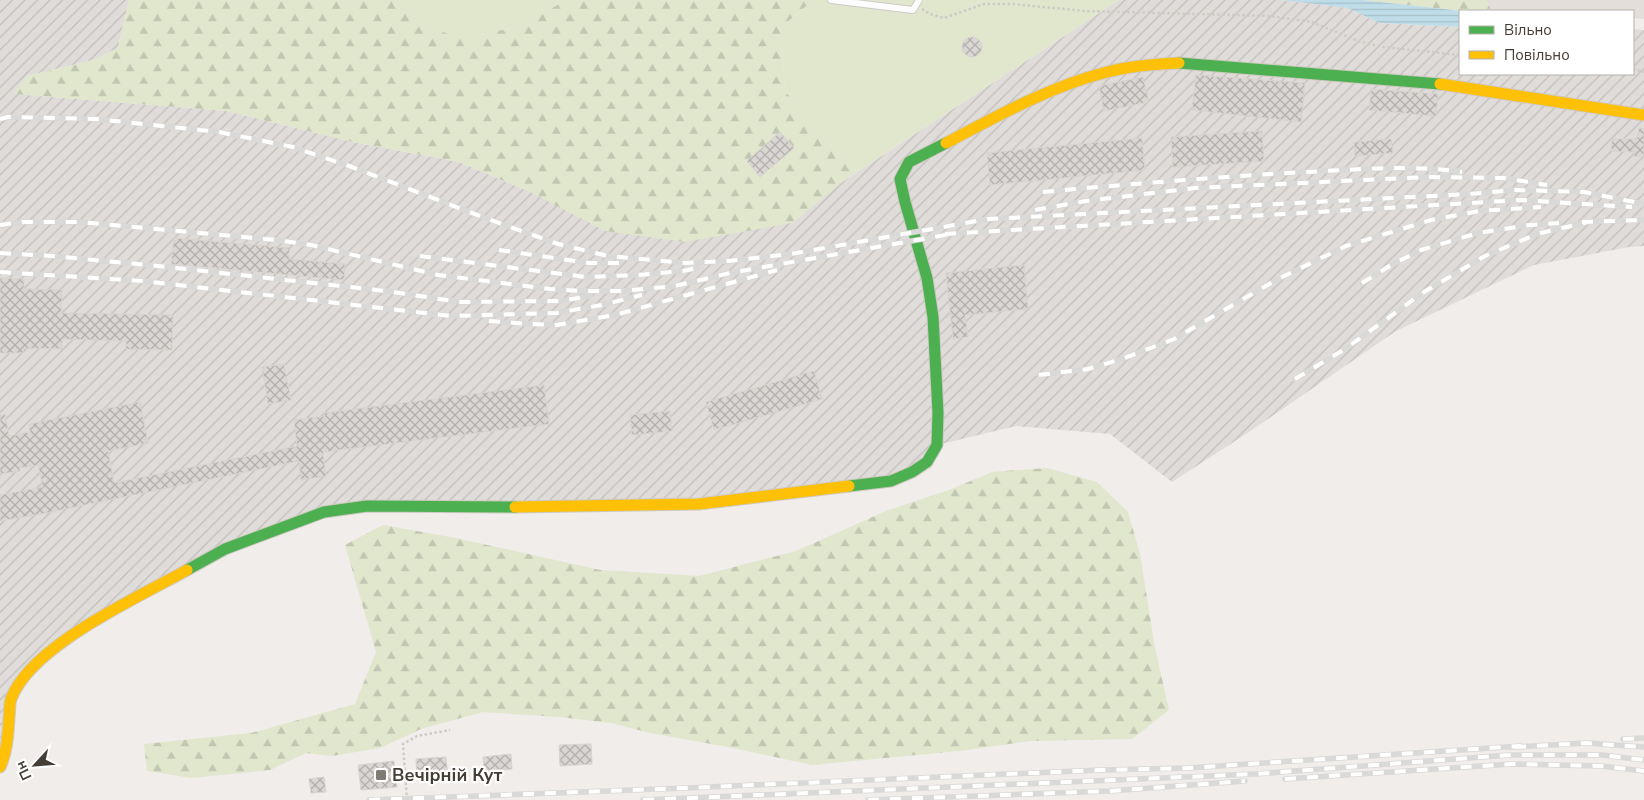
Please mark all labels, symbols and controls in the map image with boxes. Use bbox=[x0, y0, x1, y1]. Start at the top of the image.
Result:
legend bbox=[1459, 10, 1634, 75]
text: Вільно bbox=[1504, 20, 1552, 40]
text: Повільно bbox=[1504, 45, 1570, 65]
north arrow bbox=[10, 740, 60, 790]
text: Пн bbox=[11, 758, 37, 783]
place label: Вечірній Кут bbox=[392, 763, 503, 787]
marker: Вечірній Кут bbox=[374, 768, 388, 782]

